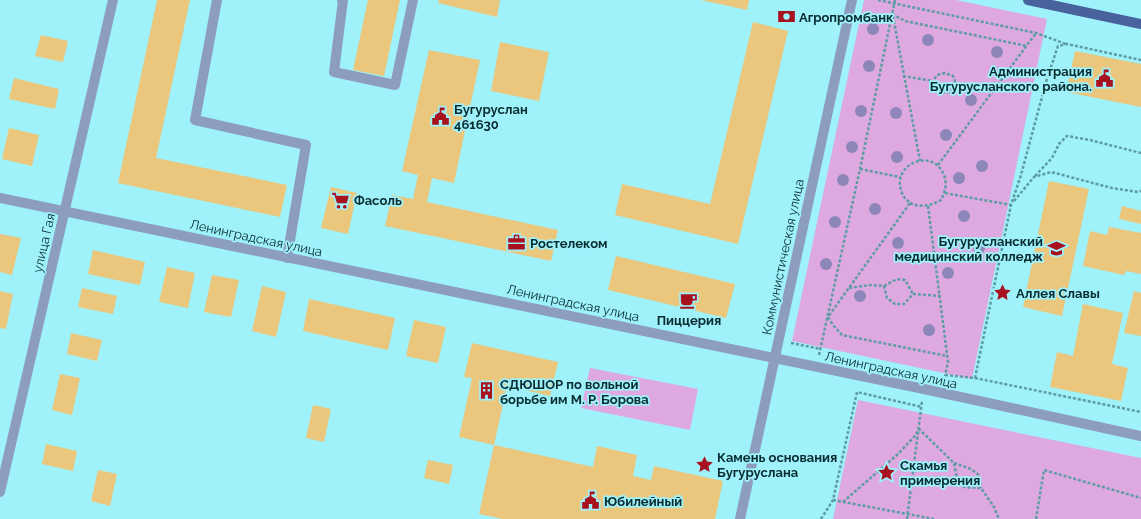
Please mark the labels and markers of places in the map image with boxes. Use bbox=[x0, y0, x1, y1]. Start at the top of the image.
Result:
bank icon: Агропромбанк bbox=[776, 7, 796, 27]
place label: Агропромбанк bbox=[799, 10, 894, 25]
place label: Администрация Бугурусланского района. bbox=[930, 64, 1092, 94]
public building icon: Администрация Бугурусланского района. bbox=[1095, 68, 1115, 88]
place label: Бугуруслан 461630 bbox=[454, 102, 528, 132]
public building icon: Бугуруслан 461630 bbox=[431, 106, 451, 126]
supermarket icon: Фасоль bbox=[331, 190, 351, 210]
place label: Фасоль bbox=[354, 193, 402, 208]
office icon: Ростелеком bbox=[507, 233, 527, 253]
place label: Бугурусланский медицинский колледж bbox=[894, 234, 1043, 264]
place label: Ростелеком bbox=[530, 236, 608, 251]
school or university icon: Бугурусланский медицинский колледж bbox=[1046, 238, 1066, 258]
place icon: Аллея Славы bbox=[993, 283, 1013, 303]
place label: Аллея Славы bbox=[1016, 286, 1100, 301]
cafe icon: Пиццерия bbox=[679, 291, 699, 311]
place label: Пиццерия bbox=[657, 313, 721, 328]
place label: СДЮШОР по вольной борьбе им М. Р. Борова bbox=[500, 377, 649, 407]
building icon: СДЮШОР по вольной борьбе им М. Р. Борова bbox=[477, 381, 497, 401]
place label: Камень основания Бугуруслана bbox=[717, 450, 837, 480]
place icon: Камень основания Бугуруслана bbox=[694, 454, 714, 474]
place label: Скамья примерения bbox=[900, 458, 980, 488]
place icon: Скамья примерения bbox=[877, 462, 897, 482]
public building icon: Юбилейный bbox=[581, 491, 601, 511]
place label: Юбилейный bbox=[604, 494, 682, 509]

